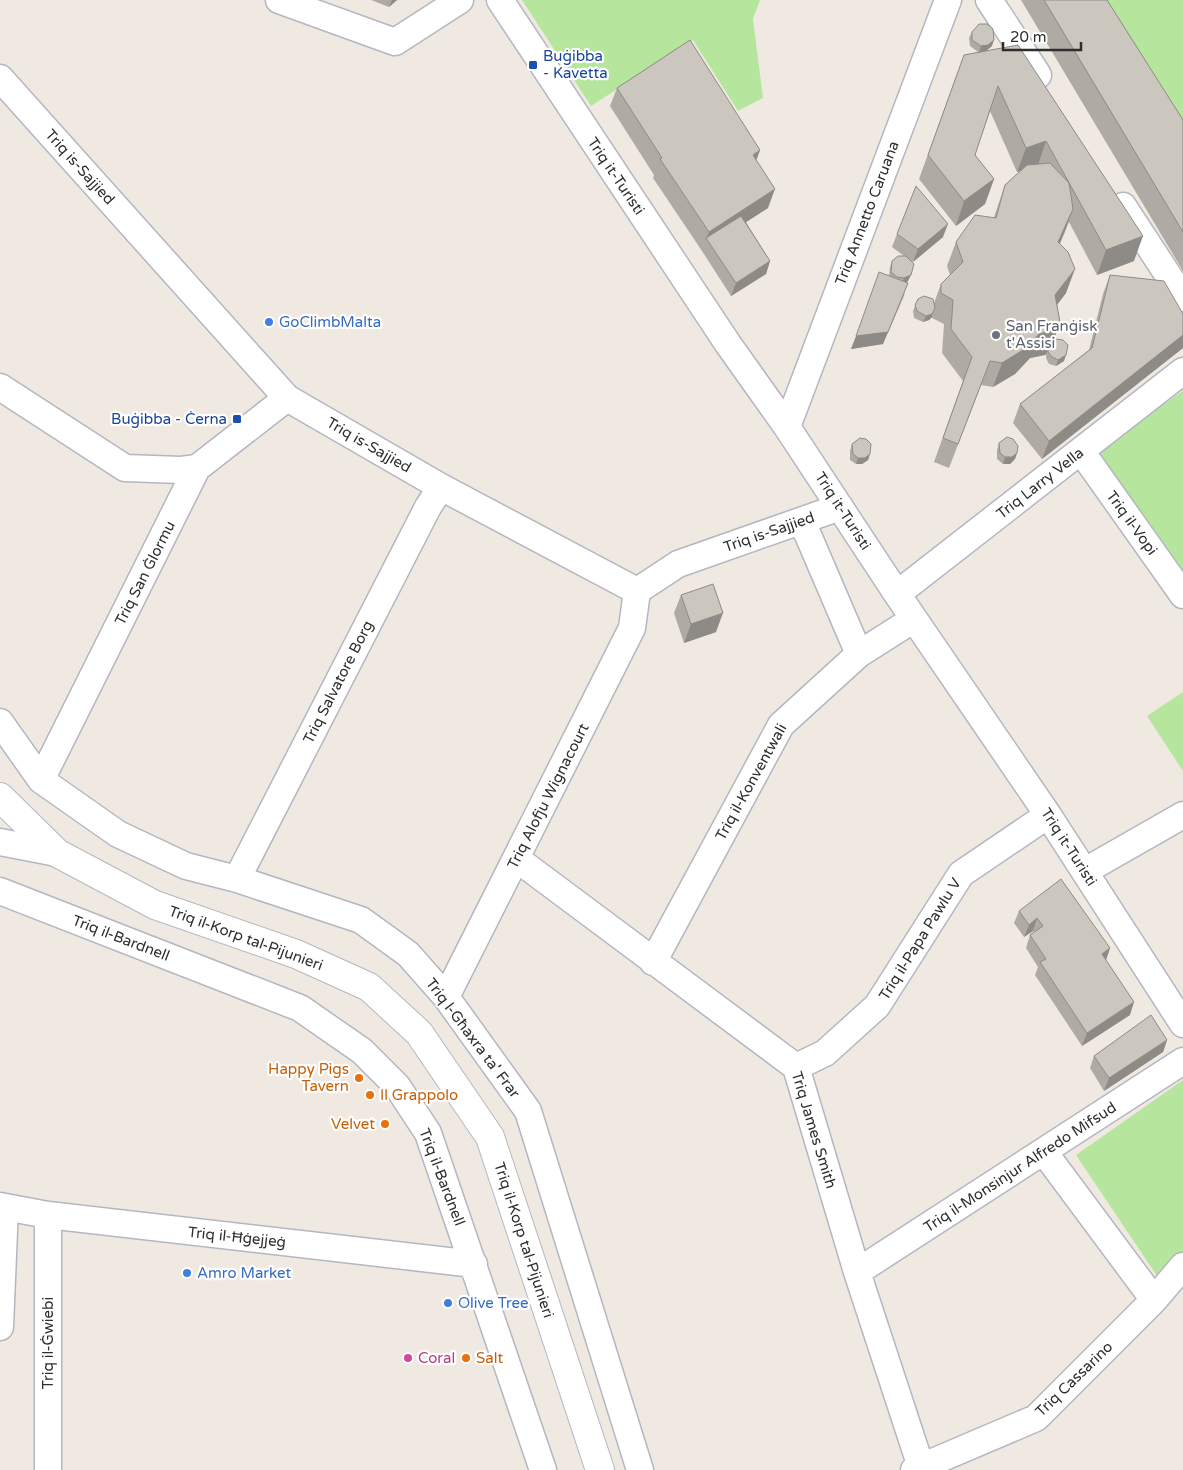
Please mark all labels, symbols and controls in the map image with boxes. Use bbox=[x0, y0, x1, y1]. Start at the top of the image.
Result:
scale bar bbox=[1003, 20, 1080, 52]
text: 20 m bbox=[1010, 28, 1047, 46]
place label: Buġibba - Kavetta bbox=[543, 47, 608, 82]
marker: Buġibba - Kavetta bbox=[527, 59, 539, 71]
street label: Triq is-Sajjied bbox=[42, 126, 118, 208]
street label: Triq it-Turisti bbox=[584, 134, 648, 218]
street label: Triq Annetto Caruana bbox=[831, 138, 903, 288]
place label: GoClimbMalta bbox=[279, 313, 381, 331]
marker: GoClimbMalta bbox=[263, 316, 275, 328]
place label: San Franġisk t'Assisi bbox=[1006, 317, 1097, 352]
marker: San Franġisk t'Assisi bbox=[990, 329, 1002, 341]
place label: Buġibba - Ċerna bbox=[111, 410, 227, 428]
marker: Buġibba - Ċerna bbox=[231, 413, 243, 425]
street label: Triq is-Sajjied bbox=[323, 413, 415, 477]
street label: Triq Larry Vella bbox=[993, 443, 1087, 523]
street label: Triq it-Turisti bbox=[811, 469, 875, 553]
street label: Triq il-Vopi bbox=[1103, 487, 1161, 559]
street label: Triq is-Sajjied bbox=[721, 508, 817, 556]
street label: Triq San Ġlormu bbox=[111, 518, 179, 628]
street label: Triq Salvatore Borg bbox=[299, 617, 377, 747]
street label: Triq Alofju Wignacourt bbox=[503, 720, 593, 872]
street label: Triq il-Konventwali bbox=[711, 721, 791, 843]
street label: Triq it-Turisti bbox=[1037, 805, 1101, 889]
street label: Triq il-Papa Pawlu V bbox=[875, 874, 965, 1003]
street label: Triq il-Korp tal-Pijunieri bbox=[166, 902, 326, 974]
street label: Triq il-Bardnell bbox=[70, 911, 172, 965]
street label: Triq l-Għaxra ta' Frar bbox=[422, 975, 524, 1102]
place label: Happy Pigs Tavern bbox=[268, 1060, 349, 1095]
street label: Triq James Smith bbox=[788, 1069, 840, 1191]
marker: Happy Pigs Tavern bbox=[353, 1072, 365, 1084]
place label: Il Grappolo bbox=[380, 1086, 458, 1104]
marker: Il Grappolo bbox=[364, 1089, 376, 1101]
street label: Triq il-Monsinjur Alfredo Mifsud bbox=[920, 1098, 1120, 1236]
place label: Velvet bbox=[331, 1115, 375, 1133]
marker: Velvet bbox=[379, 1118, 391, 1130]
street label: Triq il-Bardnell bbox=[415, 1126, 469, 1228]
street label: Triq il-Korp tal-Pijunieri bbox=[490, 1160, 558, 1320]
street label: Triq il-Ħġejjeġ bbox=[187, 1223, 287, 1251]
place label: Amro Market bbox=[197, 1264, 292, 1282]
marker: Amro Market bbox=[181, 1267, 193, 1279]
place label: Olive Tree bbox=[458, 1294, 529, 1312]
street label: Triq il-Ġwiebi bbox=[39, 1297, 57, 1389]
marker: Olive Tree bbox=[442, 1297, 454, 1309]
street label: Triq Cassarino bbox=[1032, 1338, 1116, 1420]
place label: Coral bbox=[418, 1349, 455, 1367]
place label: Salt bbox=[476, 1349, 503, 1367]
marker: Coral bbox=[402, 1352, 414, 1364]
marker: Salt bbox=[460, 1352, 472, 1364]

